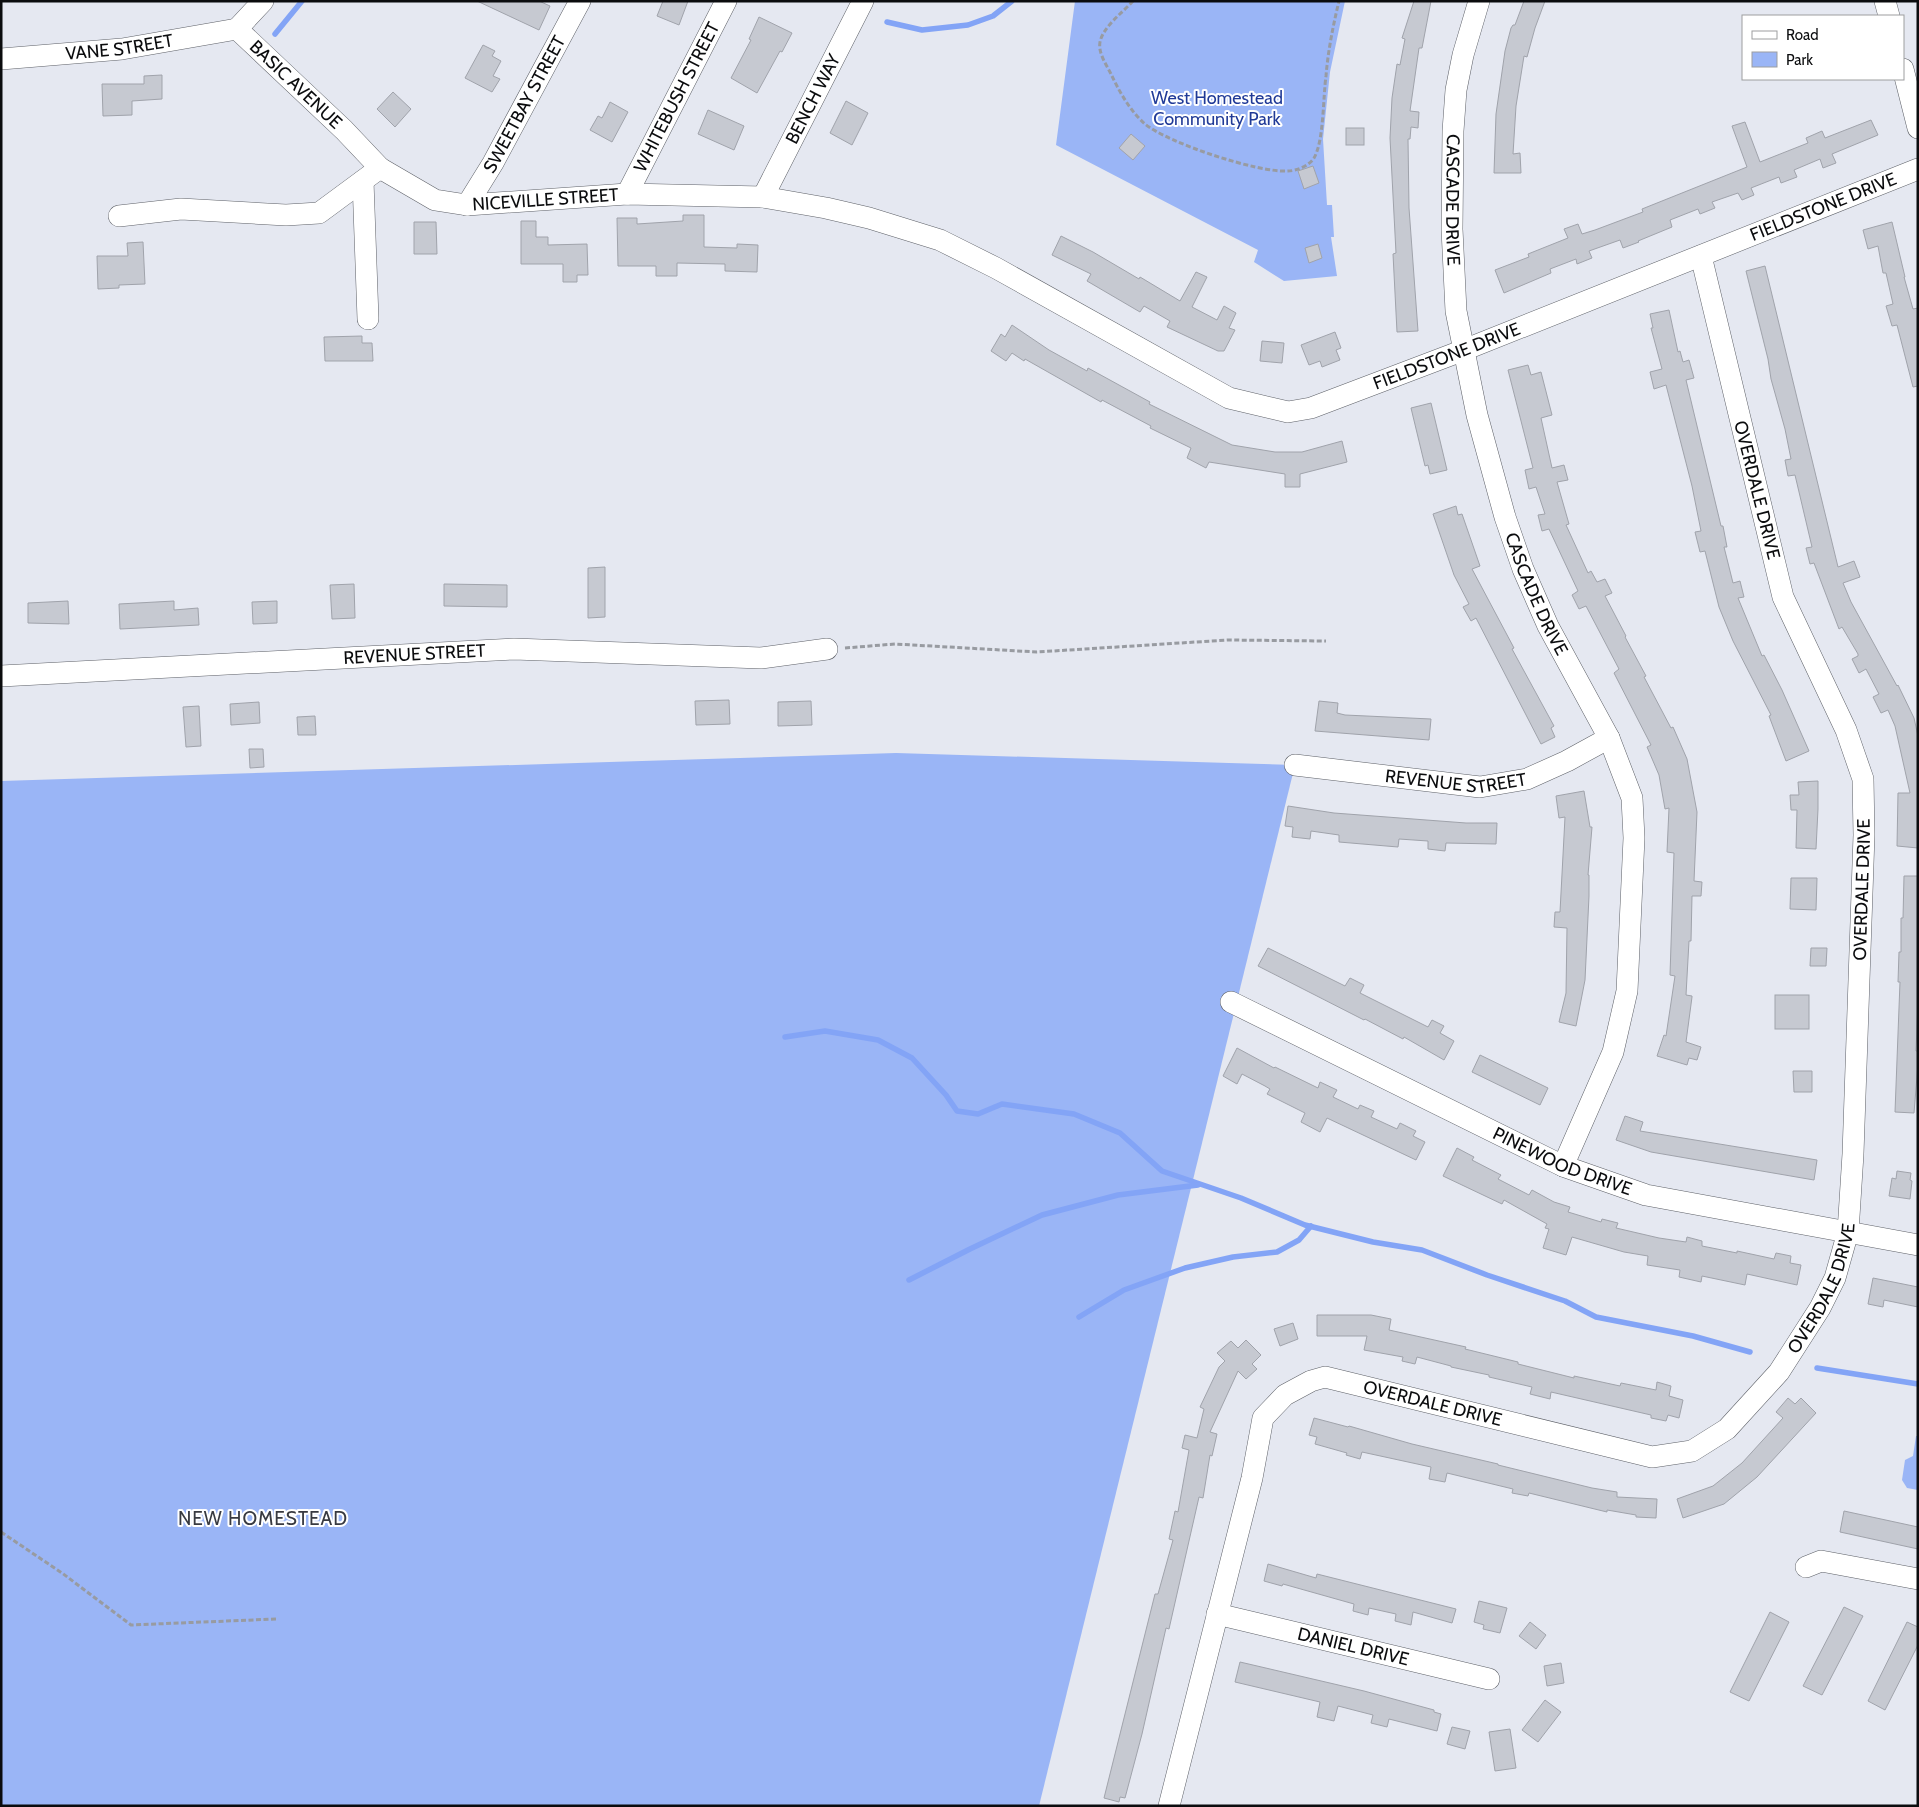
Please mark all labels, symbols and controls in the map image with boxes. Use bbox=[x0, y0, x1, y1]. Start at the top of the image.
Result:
legend bbox=[1742, 15, 1904, 80]
street label: WHITEBUSH STREET bbox=[629, 18, 725, 176]
text: Road bbox=[1786, 26, 1819, 44]
street label: VANE STREET bbox=[65, 29, 175, 65]
street label: SWEETBAY STREET bbox=[479, 32, 571, 177]
street label: BASIC AVENUE bbox=[245, 36, 347, 133]
street label: BENCH WAY bbox=[781, 50, 845, 148]
text: Park bbox=[1786, 51, 1813, 69]
park label: West Homestead Community Park bbox=[1151, 87, 1283, 130]
street label: CASCADE DRIVE bbox=[1441, 134, 1465, 266]
street label: FIELDSTONE DRIVE bbox=[1747, 168, 1900, 246]
street label: NICEVILLE STREET bbox=[471, 184, 620, 216]
street label: FIELDSTONE DRIVE bbox=[1370, 318, 1523, 394]
street label: OVERDALE DRIVE bbox=[1729, 418, 1785, 562]
street label: CASCADE DRIVE bbox=[1500, 530, 1573, 659]
street label: REVENUE STREET bbox=[343, 639, 486, 669]
street label: REVENUE STREET bbox=[1384, 765, 1528, 798]
street label: OVERDALE DRIVE bbox=[1849, 818, 1875, 961]
street label: PINEWOOD DRIVE bbox=[1489, 1122, 1635, 1200]
street label: OVERDALE DRIVE bbox=[1783, 1222, 1860, 1358]
street label: OVERDALE DRIVE bbox=[1361, 1376, 1504, 1431]
district label: NEW HOMESTEAD bbox=[178, 1507, 348, 1530]
street label: DANIEL DRIVE bbox=[1295, 1623, 1411, 1670]

